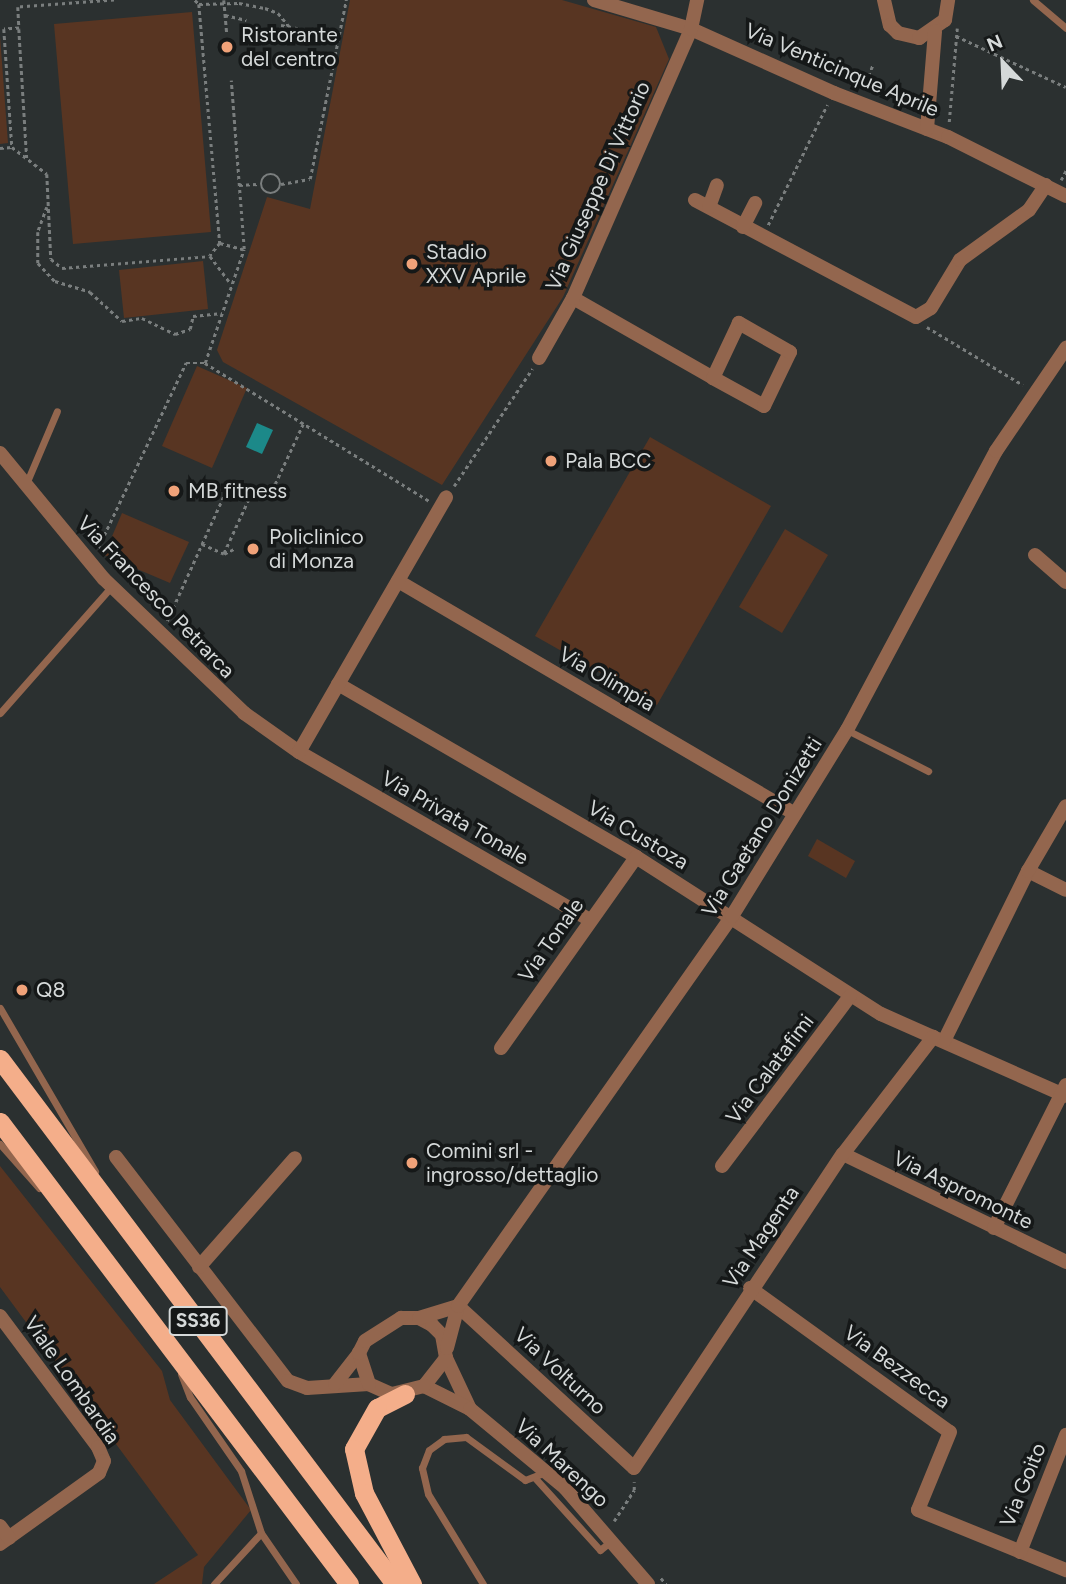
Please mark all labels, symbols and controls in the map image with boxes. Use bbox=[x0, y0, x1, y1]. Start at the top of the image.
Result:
street label: Via Venticinque Aprile bbox=[741, 18, 943, 122]
place label: Ristorante del centro bbox=[241, 22, 338, 72]
north arrow bbox=[968, 28, 1038, 98]
text: N bbox=[983, 30, 1006, 57]
marker: Ristorante del centro bbox=[219, 39, 235, 55]
street label: Via Giuseppe Di Vittorio bbox=[540, 77, 656, 295]
place label: Stadio XXV Aprile bbox=[426, 239, 526, 289]
marker: Stadio XXV Aprile bbox=[404, 256, 420, 272]
place label: Pala BCC bbox=[565, 448, 651, 474]
marker: Pala BCC bbox=[543, 453, 559, 469]
place label: MB fitness bbox=[188, 478, 287, 504]
marker: MB fitness bbox=[166, 483, 182, 499]
street label: Via Francesco Petrarca bbox=[72, 511, 240, 683]
place label: Policlinico di Monza bbox=[269, 524, 364, 574]
marker: Policlinico di Monza bbox=[243, 539, 263, 559]
street label: Via Olimpia bbox=[554, 641, 660, 717]
street label: Via Gaetano Donizetti bbox=[696, 733, 828, 921]
street label: Via Privata Tonale bbox=[377, 766, 533, 870]
street label: Via Custoza bbox=[583, 795, 693, 875]
street label: Via Tonale bbox=[513, 893, 589, 987]
place label: Q8 bbox=[36, 977, 65, 1003]
marker: Q8 bbox=[14, 982, 30, 998]
street label: Via Calatafimi bbox=[721, 1009, 819, 1129]
place label: Comini srl - ingrosso/dettaglio bbox=[426, 1138, 598, 1188]
street label: Via Aspromonte bbox=[889, 1145, 1037, 1235]
marker: Comini srl - ingrosso/dettaglio bbox=[404, 1155, 420, 1171]
street label: Via Magenta bbox=[718, 1181, 804, 1293]
road number: SS36 bbox=[168, 1306, 228, 1336]
street label: Viale Lombardia bbox=[19, 1311, 125, 1449]
street label: Via Bezzecca bbox=[839, 1320, 955, 1414]
street label: Via Volturno bbox=[509, 1322, 611, 1420]
street label: Via Marengo bbox=[510, 1413, 614, 1513]
street label: Via Goito bbox=[995, 1439, 1051, 1531]

